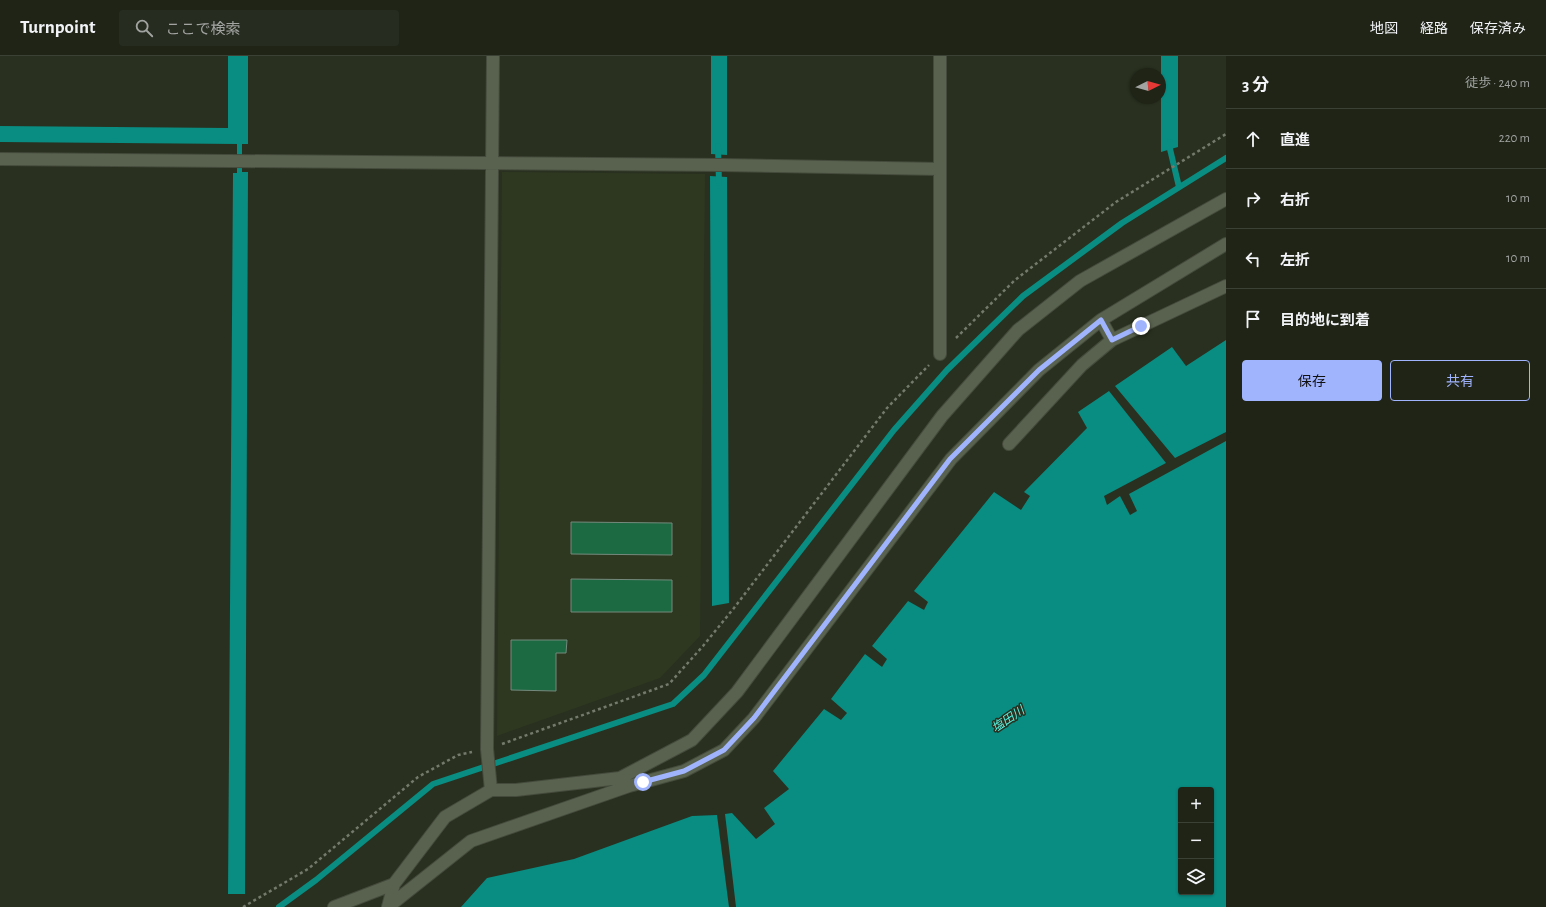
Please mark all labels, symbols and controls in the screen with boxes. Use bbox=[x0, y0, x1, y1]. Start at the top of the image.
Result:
search box bbox=[119, 10, 399, 46]
icon: search bbox=[133, 17, 155, 39]
text: Turnpoint bbox=[20, 18, 95, 37]
text: ここで検索 bbox=[165, 22, 240, 37]
text: 地図 bbox=[1370, 22, 1398, 36]
text: 経路 bbox=[1420, 22, 1448, 36]
text: 保存済み bbox=[1470, 22, 1526, 36]
north arrow bbox=[1130, 68, 1166, 104]
text: 3 分 bbox=[1242, 76, 1269, 93]
text: 徒歩 · 240 m bbox=[1465, 77, 1530, 90]
icon: ahead bbox=[1242, 128, 1264, 150]
text: 220 m bbox=[1499, 132, 1530, 145]
text: 直進 bbox=[1280, 133, 1310, 148]
icon: right bbox=[1242, 188, 1264, 210]
text: 10 m bbox=[1506, 192, 1530, 205]
text: 右折 bbox=[1280, 193, 1310, 208]
icon: left bbox=[1242, 248, 1264, 270]
text: 10 m bbox=[1506, 252, 1530, 265]
text: 左折 bbox=[1280, 253, 1310, 268]
icon: arrive bbox=[1242, 308, 1264, 330]
text: 目的地に到着 bbox=[1280, 313, 1370, 328]
route end bbox=[1132, 317, 1150, 335]
button: 保存 bbox=[1242, 360, 1382, 401]
button: 共有 bbox=[1390, 360, 1530, 401]
water label: 塩田川 bbox=[989, 702, 1028, 734]
route start bbox=[634, 773, 652, 791]
map controls bbox=[1178, 787, 1214, 895]
button: + bbox=[1178, 787, 1214, 823]
button: − bbox=[1178, 823, 1214, 859]
button: layers bbox=[1178, 859, 1214, 895]

